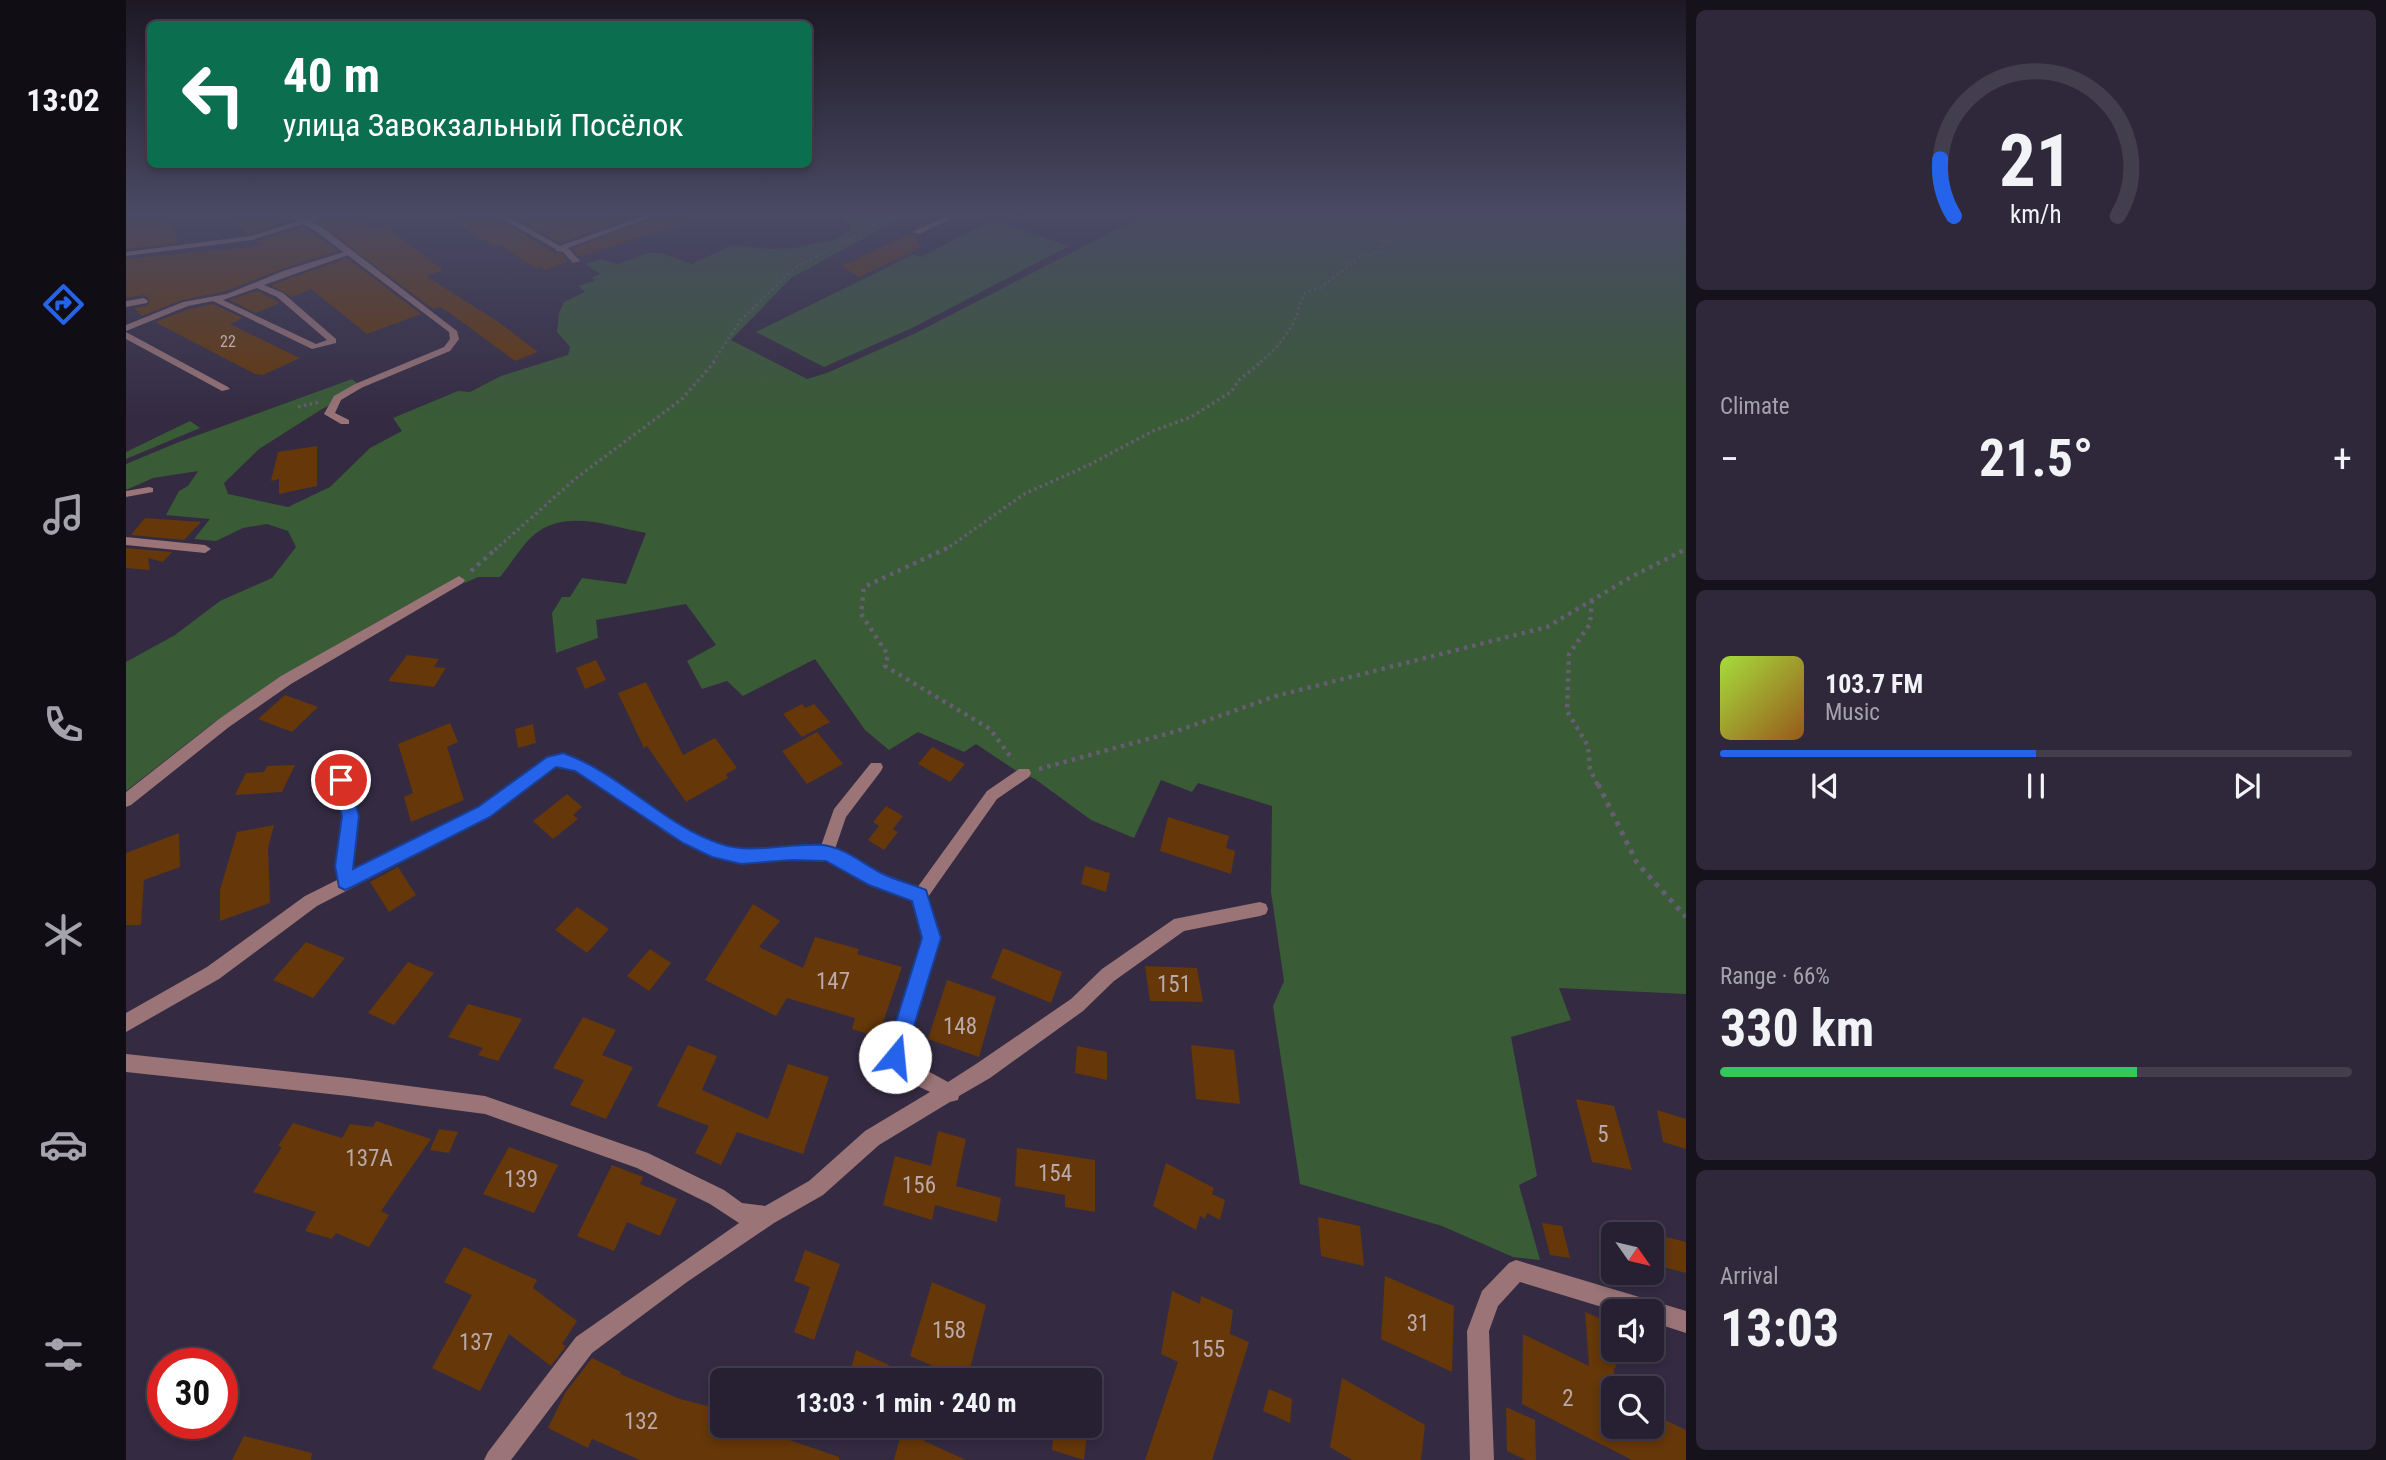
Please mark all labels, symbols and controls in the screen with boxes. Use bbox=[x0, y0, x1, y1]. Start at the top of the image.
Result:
text: 40 m bbox=[283, 47, 380, 104]
icon: left bbox=[168, 49, 259, 140]
text: 13:02 bbox=[26, 81, 100, 119]
text: улица Завокзальный Посёлок bbox=[283, 106, 684, 144]
text: 21 bbox=[1999, 118, 2073, 204]
text: km/h bbox=[2010, 200, 2062, 229]
icon: directions bbox=[39, 280, 88, 329]
house number: 22 bbox=[220, 332, 236, 351]
text: Climate bbox=[1720, 393, 1790, 420]
text: 21.5° bbox=[1979, 428, 2093, 489]
text: − bbox=[1720, 437, 1739, 481]
text: + bbox=[2333, 437, 2352, 481]
icon: music bbox=[39, 490, 88, 539]
text: 103.7 FM bbox=[1825, 669, 1923, 699]
text: Music bbox=[1825, 699, 1880, 726]
icon: phone bbox=[39, 700, 88, 749]
pin bbox=[311, 750, 371, 810]
icon: arrive bbox=[322, 761, 360, 799]
icon: previous bbox=[1806, 767, 1844, 805]
icon: pause bbox=[2017, 767, 2055, 805]
icon: next bbox=[2228, 767, 2266, 805]
icon: climate bbox=[39, 910, 88, 959]
text: Range · 66% bbox=[1720, 963, 1830, 990]
house number: 147 bbox=[816, 968, 850, 995]
house number: 151 bbox=[1157, 971, 1191, 998]
text: 330 km bbox=[1720, 998, 1874, 1059]
house number: 148 bbox=[943, 1013, 977, 1040]
position arrow bbox=[858, 1020, 932, 1094]
icon: car bbox=[39, 1120, 88, 1169]
house number: 5 bbox=[1597, 1121, 1609, 1148]
house number: 137А bbox=[345, 1145, 393, 1172]
house number: 154 bbox=[1038, 1160, 1072, 1187]
house number: 139 bbox=[504, 1166, 538, 1193]
house number: 156 bbox=[902, 1172, 936, 1199]
north arrow bbox=[1601, 1222, 1664, 1284]
map controls bbox=[1601, 1222, 1664, 1439]
text: Arrival bbox=[1720, 1263, 1779, 1290]
text: 13:03 bbox=[1720, 1298, 1839, 1359]
button: sound bbox=[1601, 1299, 1664, 1362]
house number: 31 bbox=[1407, 1310, 1429, 1337]
house number: 158 bbox=[932, 1317, 966, 1344]
house number: 137 bbox=[459, 1329, 493, 1356]
icon: filters bbox=[39, 1330, 88, 1379]
house number: 155 bbox=[1191, 1336, 1225, 1363]
speed limit sign: 30 bbox=[147, 1348, 238, 1439]
button: search bbox=[1601, 1376, 1664, 1439]
house number: 2 bbox=[1562, 1385, 1574, 1412]
text: 13:03 · 1 min · 240 m bbox=[796, 1388, 1016, 1418]
house number: 132 bbox=[624, 1408, 658, 1435]

